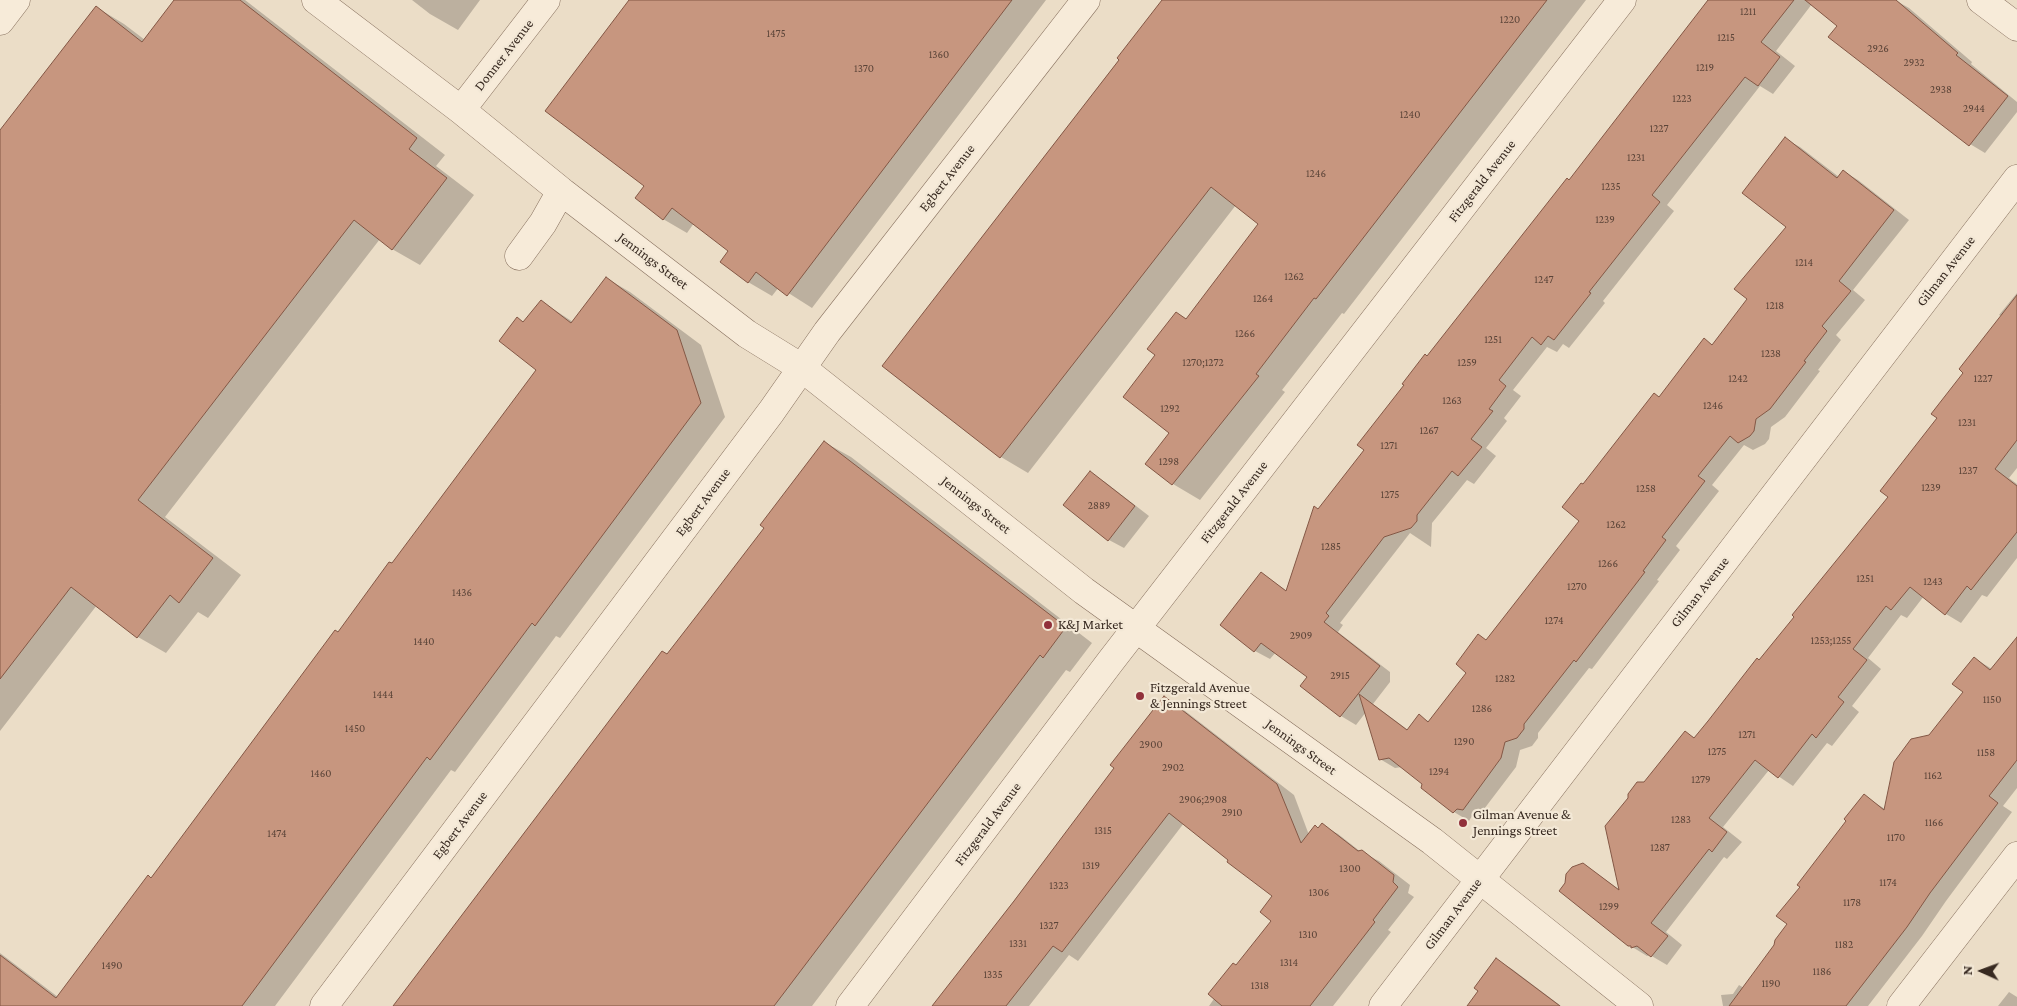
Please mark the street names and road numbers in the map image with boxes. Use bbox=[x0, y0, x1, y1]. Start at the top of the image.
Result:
street label: Donner Avenue bbox=[471, 16, 537, 94]
street label: Fitzgerald Avenue bbox=[1445, 136, 1519, 226]
street label: Egbert Avenue bbox=[915, 141, 979, 215]
street label: Jennings Street bbox=[614, 229, 692, 293]
street label: Gilman Avenue bbox=[1913, 232, 1979, 310]
street label: Fitzgerald Avenue bbox=[1197, 457, 1271, 547]
street label: Egbert Avenue bbox=[672, 465, 734, 539]
street label: Jennings Street bbox=[938, 472, 1014, 538]
street label: Gilman Avenue bbox=[1667, 553, 1733, 631]
street label: Jennings Street bbox=[1262, 715, 1340, 779]
street label: Fitzgerald Avenue bbox=[951, 779, 1025, 869]
street label: Egbert Avenue bbox=[429, 788, 491, 862]
street label: Gilman Avenue bbox=[1421, 875, 1485, 953]

